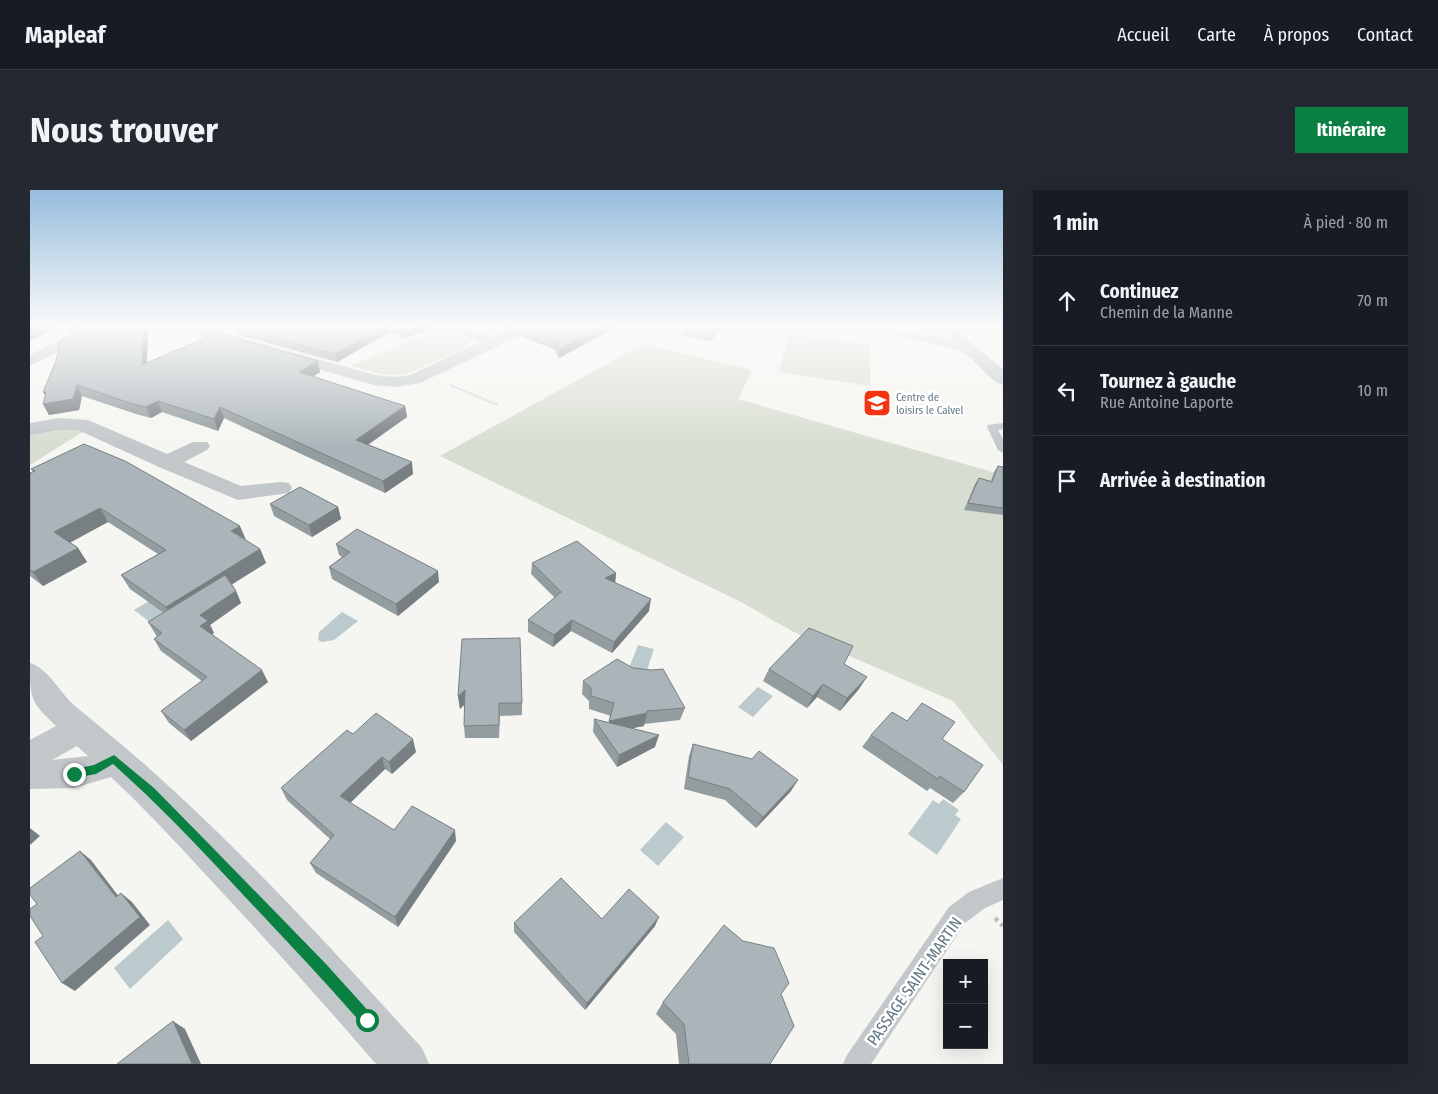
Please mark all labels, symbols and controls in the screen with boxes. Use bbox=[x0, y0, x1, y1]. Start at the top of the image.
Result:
text: Mapleaf bbox=[25, 21, 105, 49]
text: Accueil bbox=[1117, 24, 1169, 46]
text: Carte bbox=[1197, 24, 1236, 46]
text: À propos bbox=[1264, 24, 1329, 46]
text: Contact bbox=[1357, 24, 1413, 46]
button: Itinéraire bbox=[1295, 107, 1408, 153]
text: Nous trouver bbox=[30, 109, 218, 151]
text: 1 min bbox=[1053, 210, 1099, 236]
text: À pied · 80 m bbox=[1303, 213, 1388, 232]
text: Continuez bbox=[1100, 280, 1179, 303]
icon: ahead bbox=[1053, 287, 1081, 315]
text: 70 m bbox=[1357, 291, 1388, 310]
text: Chemin de la Manne bbox=[1100, 303, 1233, 322]
text: Tournez à gauche bbox=[1100, 370, 1236, 393]
icon: left bbox=[1053, 377, 1081, 405]
text: 10 m bbox=[1357, 381, 1388, 400]
school or university icon: Centre de loisirs le Calvel bbox=[862, 388, 892, 418]
place label: Centre de loisirs le Calvel bbox=[896, 391, 964, 417]
text: Rue Antoine Laporte bbox=[1100, 393, 1233, 412]
icon: arrive bbox=[1053, 467, 1081, 495]
text: Arrivée à destination bbox=[1100, 469, 1266, 492]
route end bbox=[63, 763, 86, 786]
street label: PASSAGE SAINT-MARTIN bbox=[863, 913, 966, 1049]
map controls bbox=[943, 959, 988, 1049]
button: + bbox=[943, 959, 988, 1004]
button: − bbox=[943, 1004, 988, 1049]
route start bbox=[356, 1009, 379, 1032]

